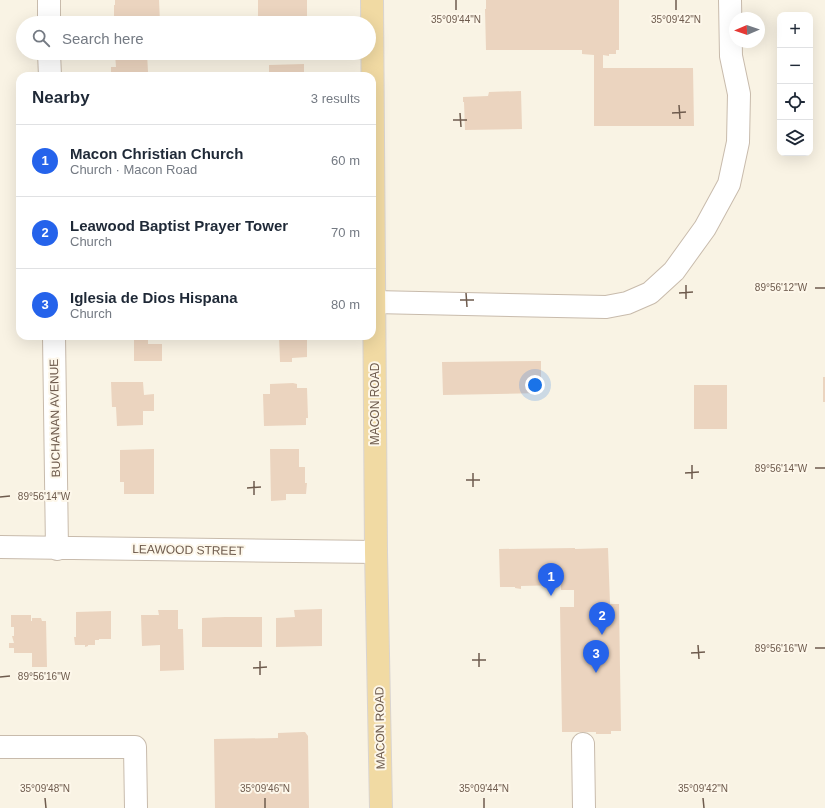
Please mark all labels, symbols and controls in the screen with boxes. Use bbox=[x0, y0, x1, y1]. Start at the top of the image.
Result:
north arrow bbox=[729, 12, 765, 48]
map controls bbox=[777, 12, 813, 156]
button: + bbox=[777, 12, 813, 48]
text: 35°09'44"N bbox=[431, 14, 481, 25]
text: 35°09'42"N bbox=[651, 14, 701, 25]
search box bbox=[16, 16, 376, 60]
icon: search bbox=[30, 27, 52, 49]
text: Search here bbox=[62, 30, 144, 47]
button: − bbox=[777, 48, 813, 84]
button: locate bbox=[777, 84, 813, 120]
text: Nearby bbox=[32, 88, 90, 107]
text: 3 results bbox=[311, 91, 360, 106]
button: layers bbox=[777, 120, 813, 156]
text: Macon Christian Church bbox=[70, 145, 243, 162]
text: 1 bbox=[41, 153, 49, 168]
text: 60 m bbox=[331, 153, 360, 168]
text: Church · Macon Road bbox=[70, 162, 197, 177]
text: Leawood Baptist Prayer Tower bbox=[70, 217, 288, 234]
text: 2 bbox=[41, 225, 49, 240]
text: 70 m bbox=[331, 225, 360, 240]
text: Church bbox=[70, 234, 112, 249]
text: 89°56'12"W bbox=[755, 282, 808, 293]
text: Iglesia de Dios Hispana bbox=[70, 289, 238, 306]
text: 3 bbox=[41, 297, 49, 312]
text: 80 m bbox=[331, 297, 360, 312]
text: Church bbox=[70, 306, 112, 321]
street label: BUCHANAN AVENUE bbox=[47, 359, 63, 477]
street label: MACON ROAD bbox=[368, 362, 382, 445]
your location bbox=[525, 375, 545, 395]
text: 89°56'14"W bbox=[755, 463, 808, 474]
text: 89°56'14"W bbox=[18, 491, 71, 502]
street label: LEAWOOD STREET bbox=[132, 542, 245, 558]
pin: 1 bbox=[538, 563, 564, 596]
pin: 2 bbox=[589, 602, 615, 635]
pin: 3 bbox=[583, 640, 609, 673]
text: 89°56'16"W bbox=[755, 643, 808, 654]
text: 89°56'16"W bbox=[18, 671, 71, 682]
street label: MACON ROAD bbox=[372, 686, 388, 769]
text: 35°09'48"N bbox=[20, 783, 70, 794]
text: 35°09'46"N bbox=[240, 783, 290, 794]
text: 35°09'44"N bbox=[459, 783, 509, 794]
text: 35°09'42"N bbox=[678, 783, 728, 794]

